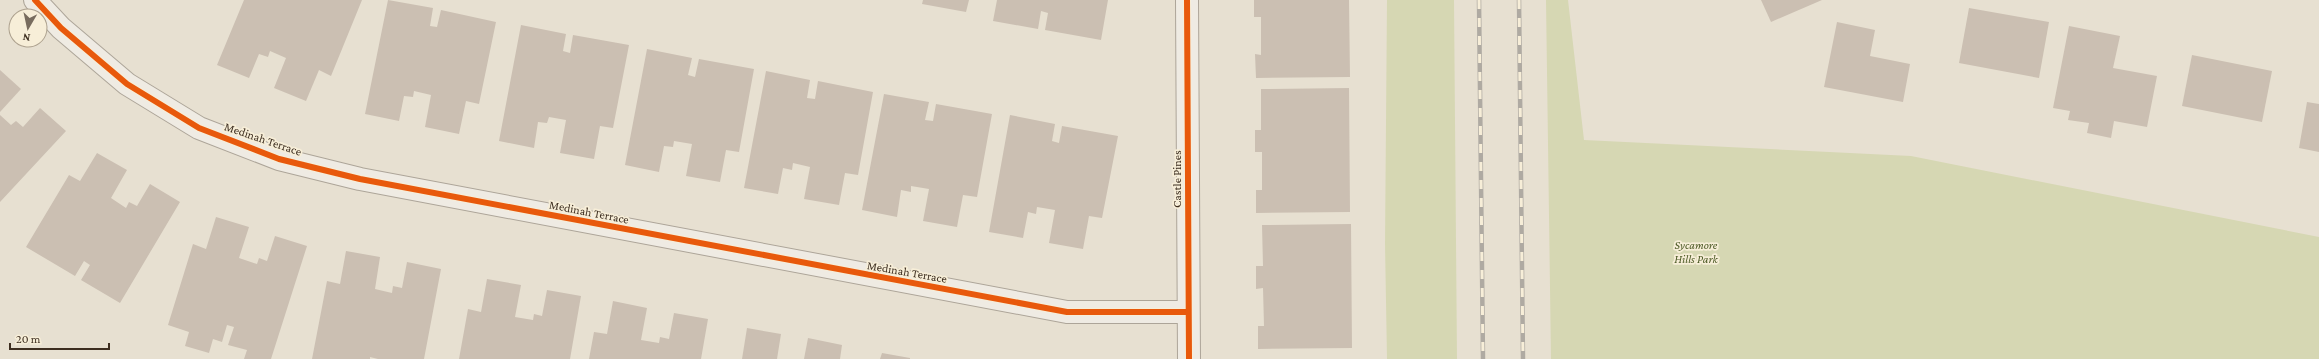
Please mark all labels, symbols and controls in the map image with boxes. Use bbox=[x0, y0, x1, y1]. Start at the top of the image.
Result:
north arrow bbox=[8, 8, 48, 48]
text: N bbox=[21, 31, 31, 44]
street label: Medinah Terrace bbox=[223, 119, 303, 159]
street label: Castle Pines bbox=[1170, 150, 1184, 208]
street label: Medinah Terrace bbox=[548, 197, 630, 227]
park label: Sycamore Hills Park bbox=[1674, 238, 1719, 266]
street label: Medinah Terrace bbox=[866, 258, 948, 286]
scale bar bbox=[10, 325, 109, 351]
text: 20 m bbox=[16, 332, 41, 346]

